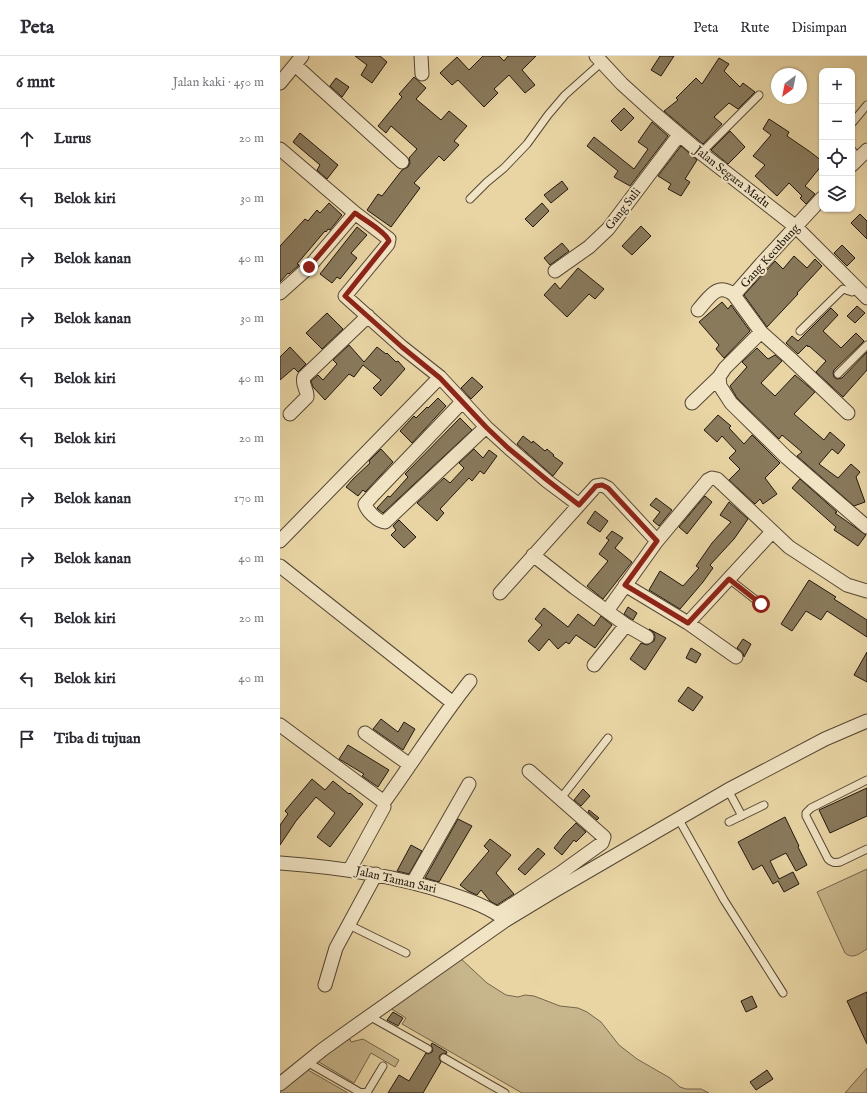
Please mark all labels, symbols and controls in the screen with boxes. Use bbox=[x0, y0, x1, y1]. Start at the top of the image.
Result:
text: Peta bbox=[20, 16, 54, 40]
text: Peta bbox=[693, 19, 718, 37]
text: Rute bbox=[740, 19, 769, 37]
text: Disimpan bbox=[791, 19, 847, 37]
north arrow bbox=[771, 68, 807, 104]
map controls bbox=[819, 68, 855, 212]
button: + bbox=[819, 68, 855, 104]
text: 6 mnt bbox=[16, 72, 55, 93]
text: Jalan kaki · 450 m bbox=[173, 74, 264, 91]
button: − bbox=[819, 104, 855, 140]
icon: ahead bbox=[16, 128, 38, 150]
text: Lurus bbox=[54, 129, 91, 148]
text: 20 m bbox=[239, 130, 264, 147]
button: locate bbox=[819, 140, 855, 176]
street label: Jalan Segara Madu bbox=[689, 142, 773, 212]
button: layers bbox=[819, 176, 855, 212]
street label: Gang Suli bbox=[602, 185, 644, 233]
icon: left bbox=[16, 188, 38, 210]
text: Belok kiri bbox=[54, 189, 116, 208]
text: 30 m bbox=[240, 190, 264, 207]
street label: Gang Kecubung bbox=[737, 220, 803, 291]
icon: right bbox=[16, 248, 38, 270]
text: Belok kanan bbox=[54, 249, 131, 268]
text: 40 m bbox=[238, 250, 264, 267]
route end bbox=[300, 258, 318, 276]
icon: right bbox=[16, 308, 38, 330]
text: Belok kanan bbox=[54, 309, 131, 328]
text: 30 m bbox=[240, 310, 264, 327]
icon: left bbox=[16, 368, 38, 390]
text: Belok kiri bbox=[54, 369, 116, 388]
text: 40 m bbox=[238, 370, 264, 387]
icon: left bbox=[16, 428, 38, 450]
text: Belok kiri bbox=[54, 429, 116, 448]
text: 20 m bbox=[239, 430, 264, 447]
icon: right bbox=[16, 488, 38, 510]
text: Belok kanan bbox=[54, 489, 131, 508]
text: 170 m bbox=[234, 490, 264, 507]
icon: right bbox=[16, 548, 38, 570]
text: Belok kanan bbox=[54, 549, 131, 568]
text: 40 m bbox=[238, 550, 264, 567]
route start bbox=[752, 595, 770, 613]
icon: left bbox=[16, 608, 38, 630]
text: Belok kiri bbox=[54, 609, 116, 628]
text: 20 m bbox=[239, 610, 264, 627]
icon: left bbox=[16, 668, 38, 690]
text: Belok kiri bbox=[54, 669, 116, 688]
text: 40 m bbox=[238, 670, 264, 687]
icon: arrive bbox=[16, 728, 38, 750]
text: Tiba di tujuan bbox=[54, 729, 141, 748]
street label: Jalan Taman Sari bbox=[352, 863, 438, 898]

